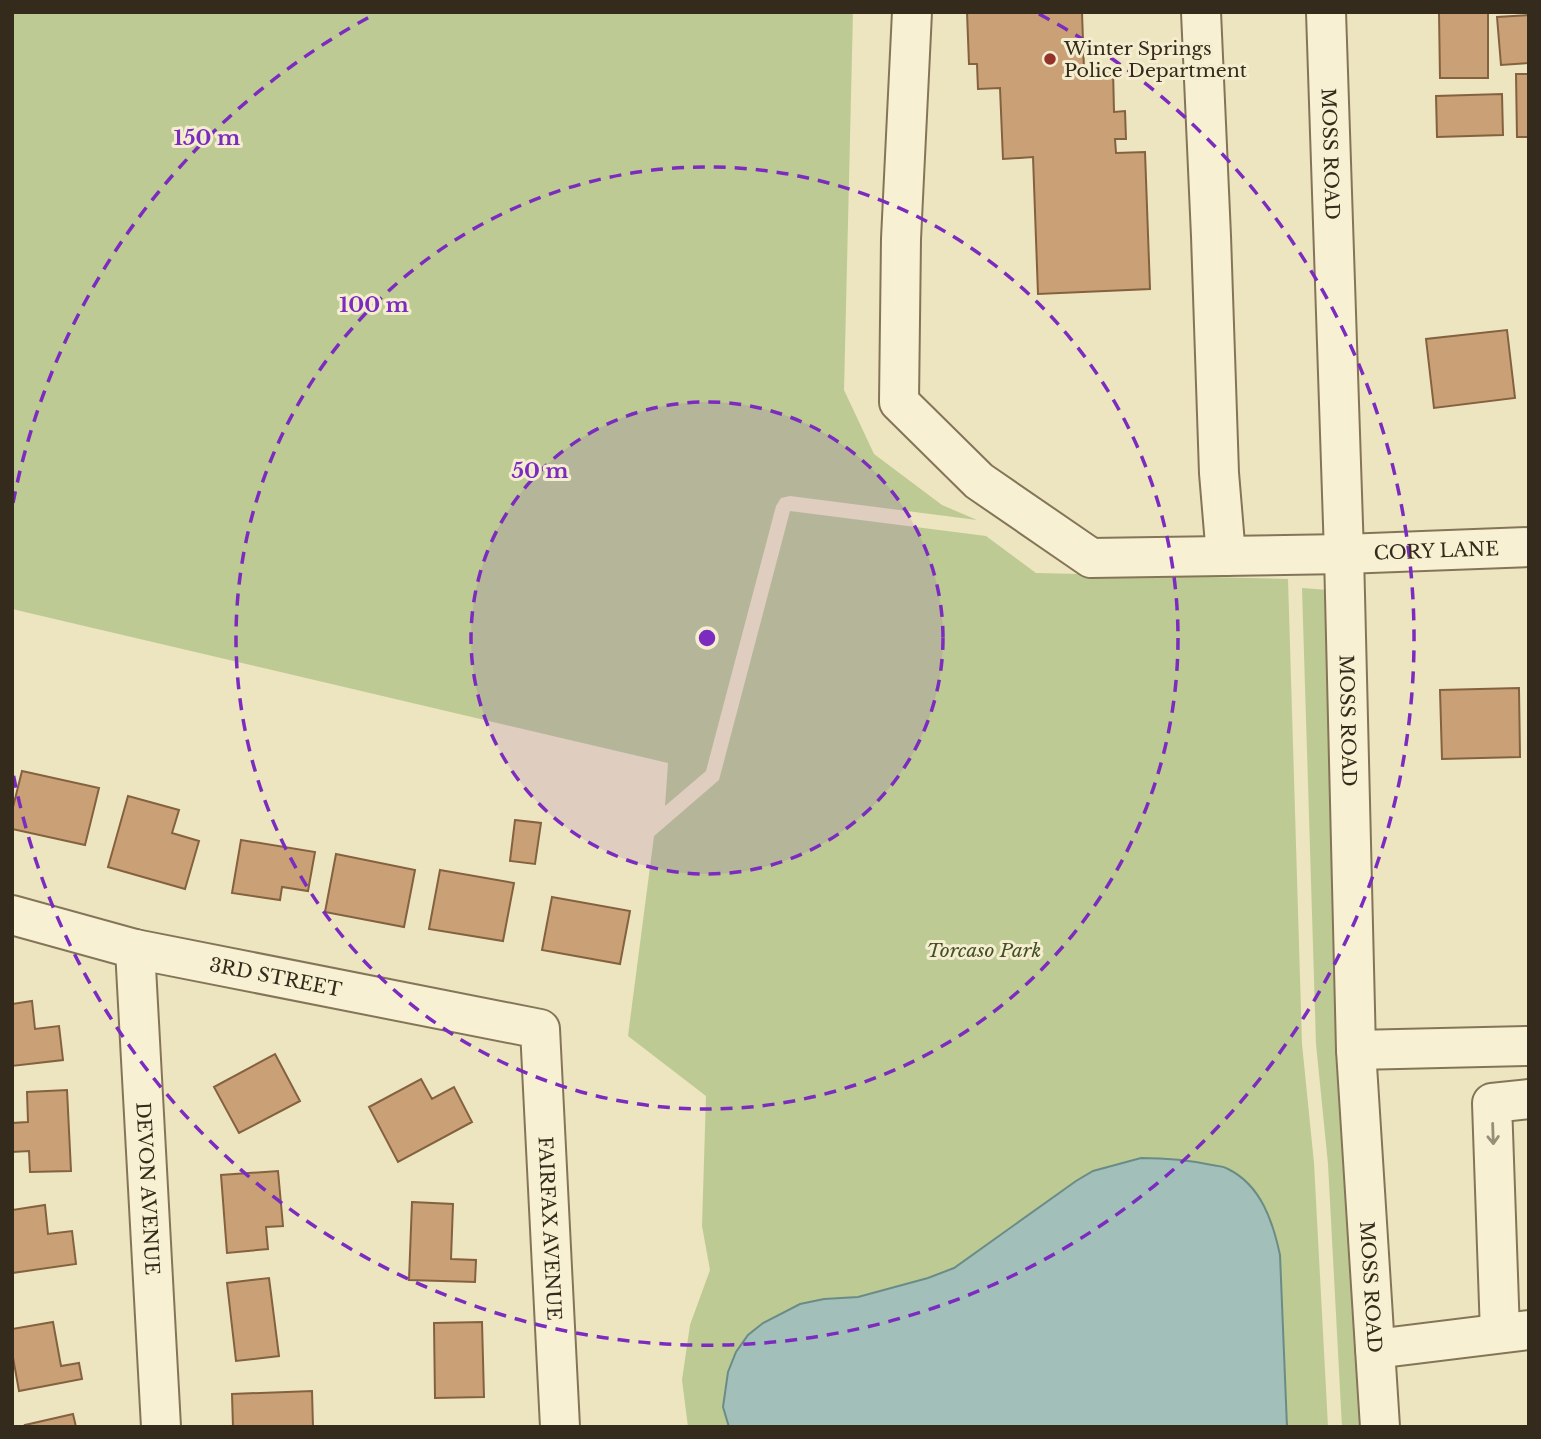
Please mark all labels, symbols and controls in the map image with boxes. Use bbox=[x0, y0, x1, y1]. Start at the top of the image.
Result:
place label: Winter Springs Police Department bbox=[1063, 37, 1248, 82]
marker: Winter Springs Police Department bbox=[1042, 51, 1058, 67]
street label: MOSS ROAD bbox=[1317, 88, 1344, 220]
text: 150 m bbox=[174, 125, 240, 151]
text: 100 m bbox=[339, 292, 409, 318]
text: 50 m bbox=[511, 458, 569, 484]
street label: CORY LANE bbox=[1373, 537, 1499, 564]
centre of rings bbox=[695, 626, 719, 650]
street label: MOSS ROAD bbox=[1335, 654, 1361, 787]
park label: Torcaso Park bbox=[927, 939, 1041, 962]
street label: 3RD STREET bbox=[208, 953, 344, 1001]
street label: DEVON AVENUE bbox=[132, 1101, 164, 1276]
one-way arrow bbox=[1486, 1122, 1500, 1145]
street label: FAIRFAX AVENUE bbox=[534, 1136, 566, 1321]
street label: MOSS ROAD bbox=[1355, 1221, 1387, 1354]

